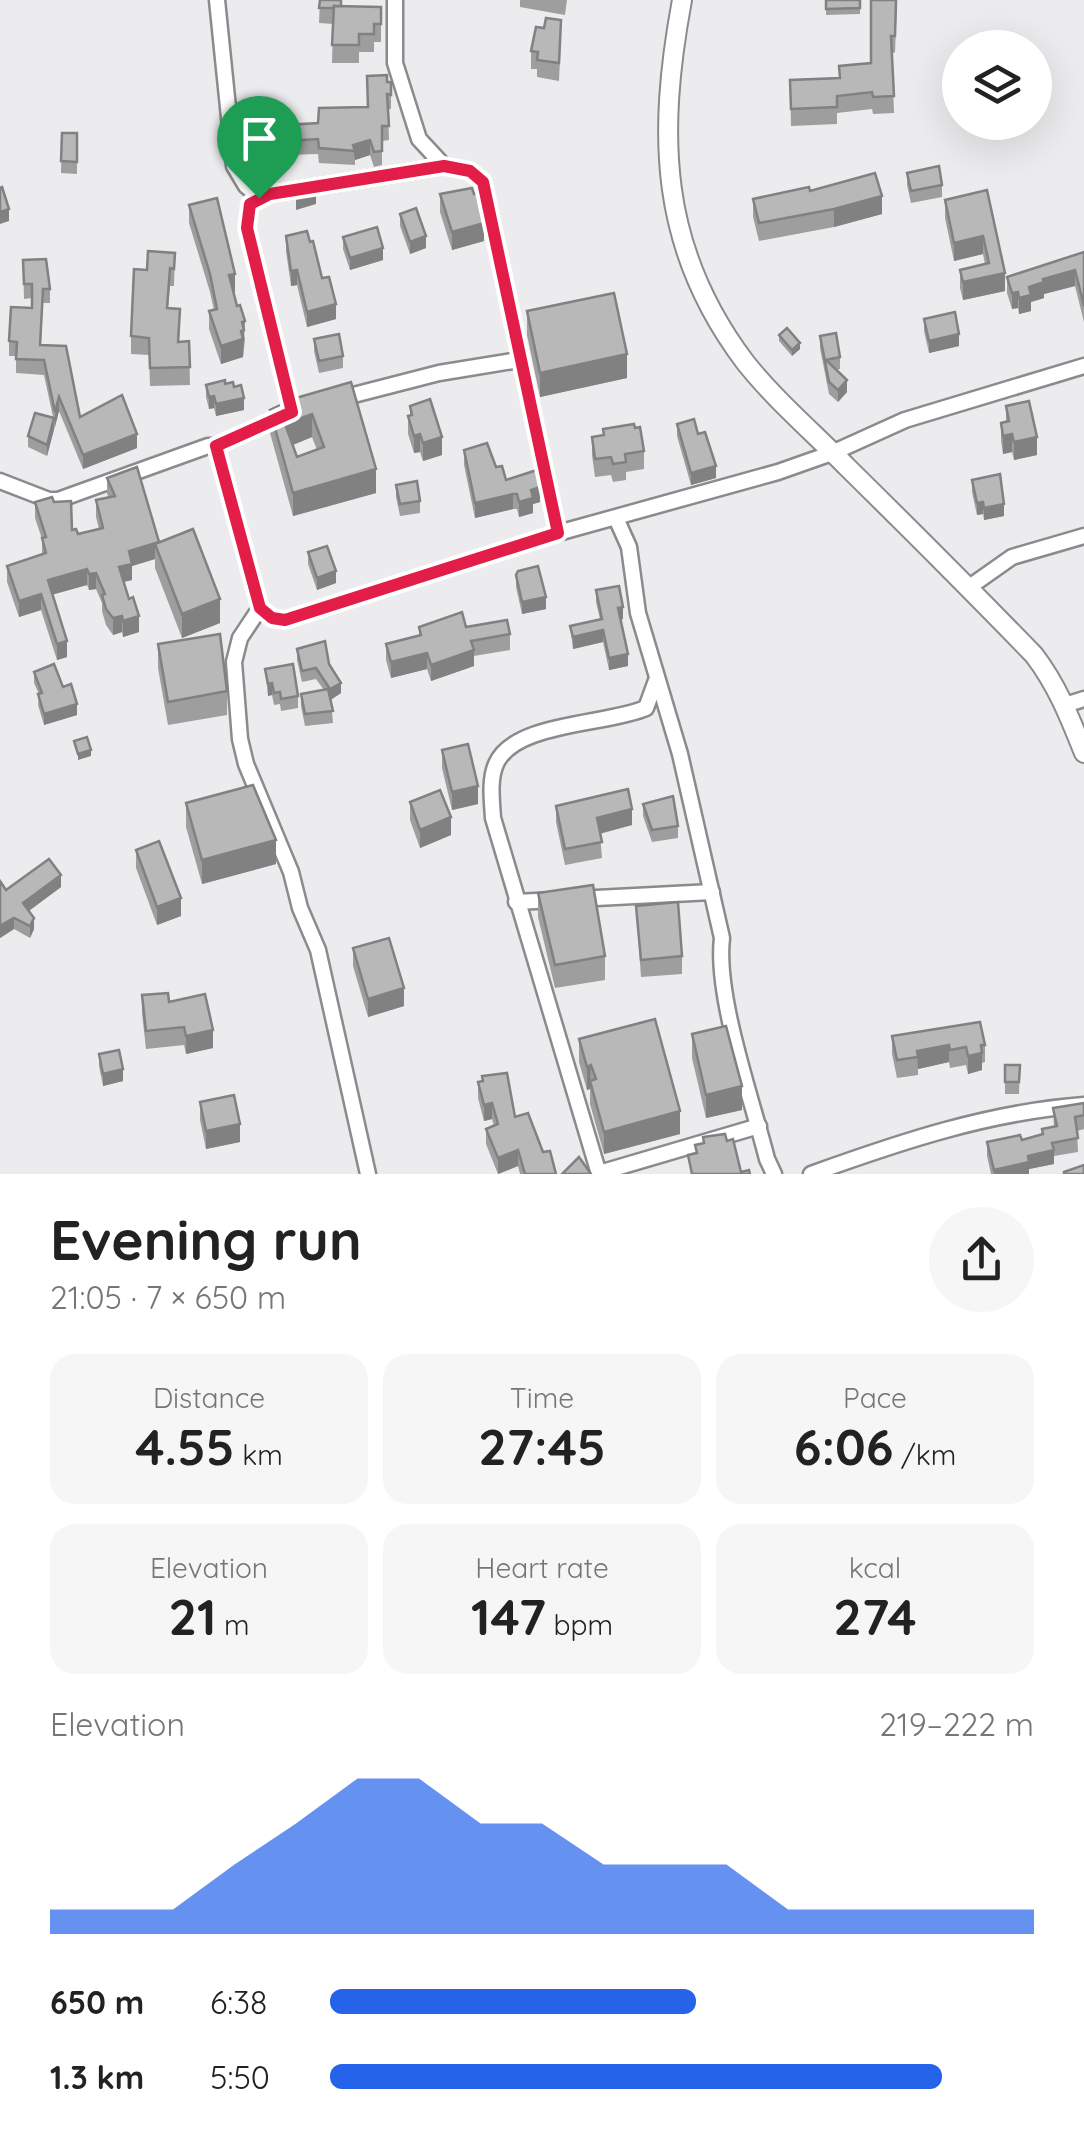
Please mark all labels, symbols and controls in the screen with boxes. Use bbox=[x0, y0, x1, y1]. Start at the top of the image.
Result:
map controls bbox=[942, 30, 1052, 140]
button: layers bbox=[942, 30, 1052, 140]
pin bbox=[217, 96, 302, 199]
icon: arrive bbox=[232, 111, 287, 166]
text: Evening run bbox=[50, 1205, 362, 1274]
button: share bbox=[929, 1207, 1034, 1312]
text: 21:05 · 7 × 650 m bbox=[50, 1277, 286, 1317]
text: Distance bbox=[153, 1380, 265, 1415]
text: Time bbox=[510, 1380, 574, 1415]
text: Pace bbox=[843, 1380, 907, 1415]
text: 4.55 bbox=[135, 1415, 235, 1478]
text: 27:45 bbox=[478, 1415, 606, 1478]
text: 6:06 bbox=[794, 1415, 893, 1478]
text: km bbox=[235, 1437, 283, 1472]
text: /km bbox=[893, 1437, 956, 1472]
text: Elevation bbox=[150, 1550, 268, 1585]
text: Heart rate bbox=[475, 1550, 609, 1585]
text: kcal bbox=[849, 1550, 901, 1585]
text: 21 bbox=[168, 1585, 216, 1648]
text: 147 bbox=[471, 1585, 546, 1648]
text: 274 bbox=[833, 1585, 917, 1648]
text: m bbox=[216, 1607, 250, 1642]
text: bpm bbox=[546, 1607, 613, 1642]
text: Elevation bbox=[50, 1704, 185, 1744]
text: 219–222 m bbox=[879, 1704, 1034, 1744]
text: 650 m bbox=[50, 1982, 144, 2022]
text: 6:38 bbox=[210, 1982, 267, 2022]
text: 1.3 km bbox=[50, 2057, 144, 2097]
text: 5:50 bbox=[210, 2057, 270, 2097]

